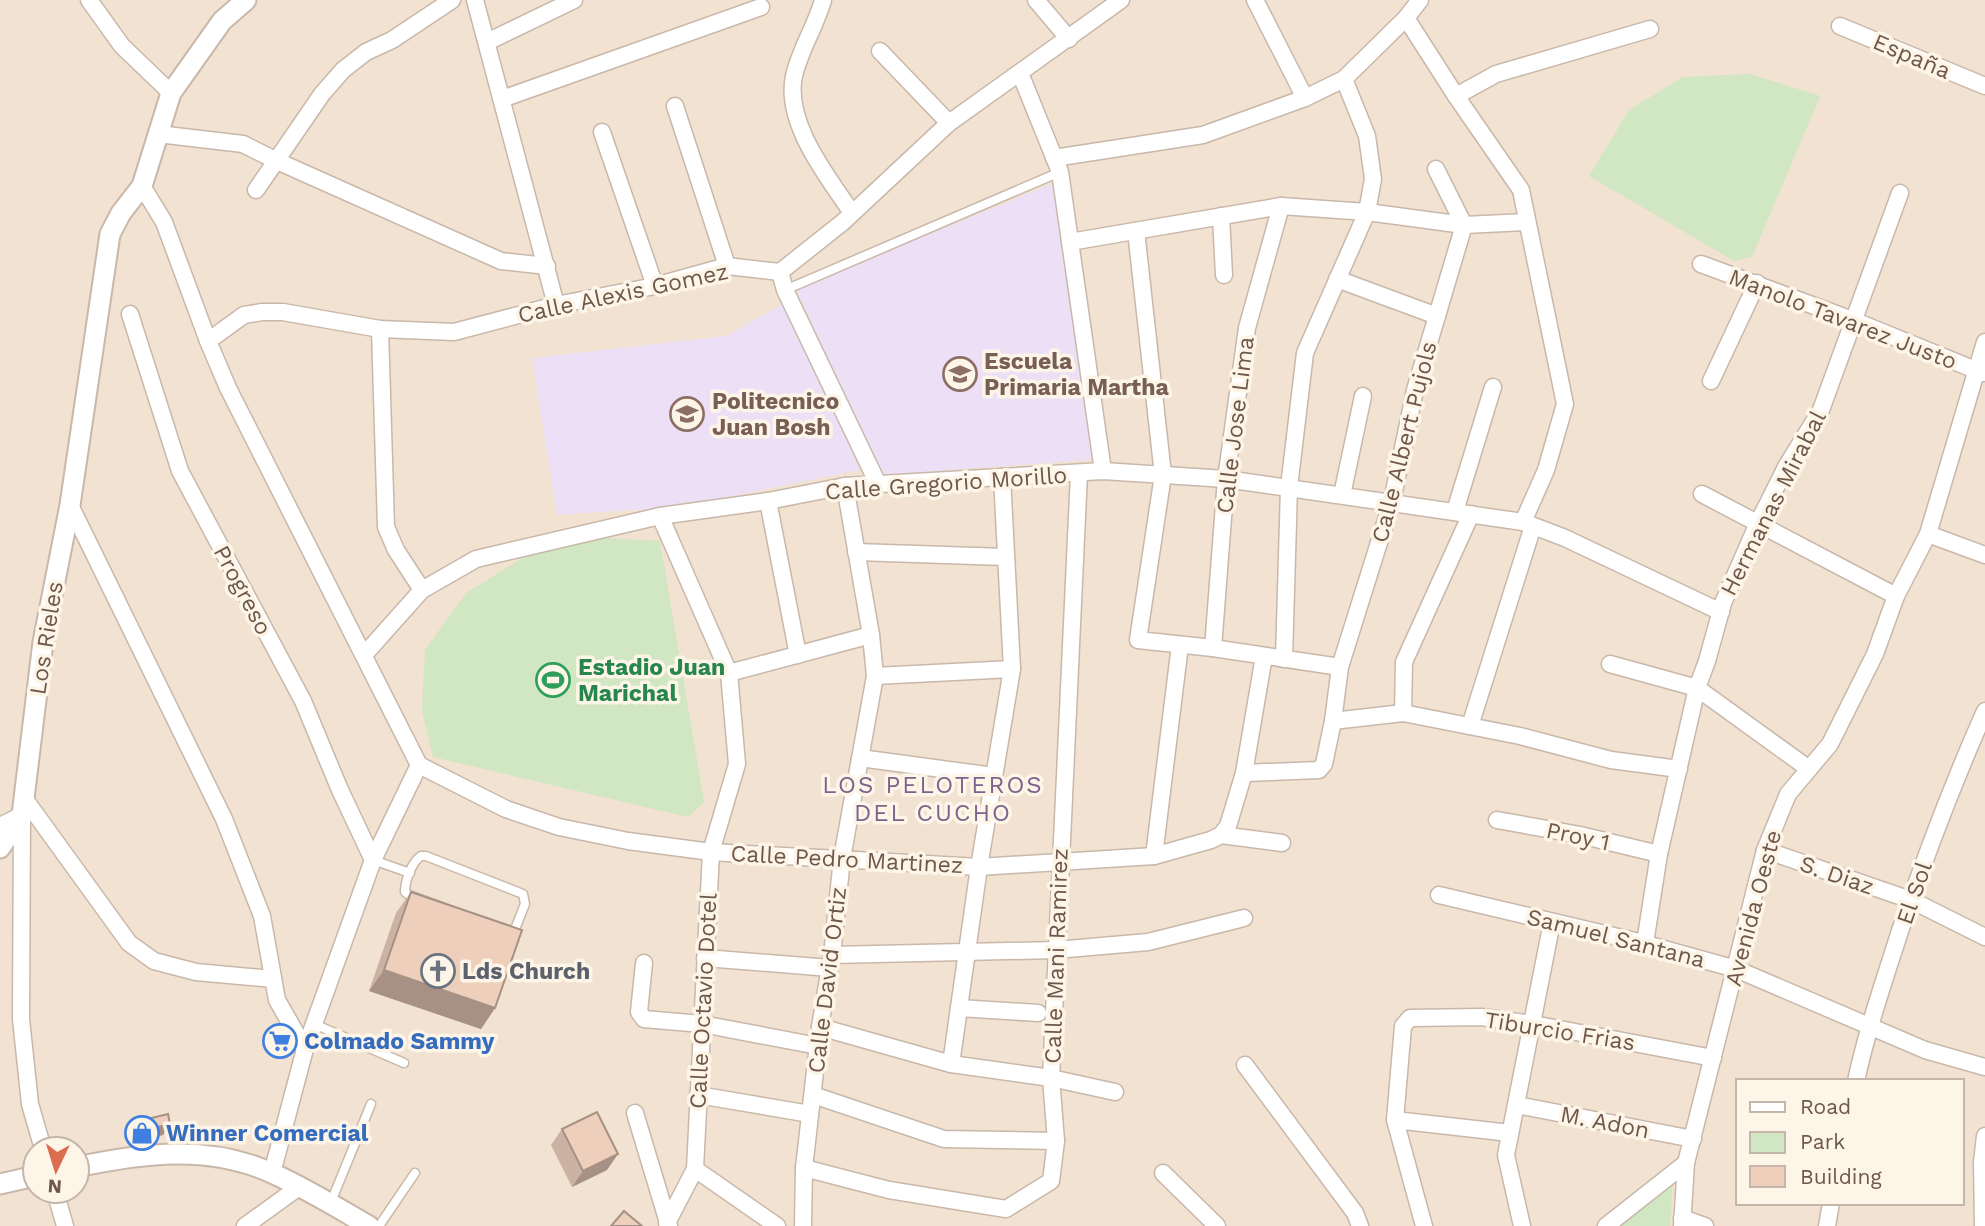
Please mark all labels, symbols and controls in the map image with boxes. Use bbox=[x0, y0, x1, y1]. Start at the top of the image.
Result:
street label: España bbox=[1869, 28, 1955, 85]
street label: Calle Alexis Gomez bbox=[515, 258, 731, 329]
street label: Manolo Tavarez Justo bbox=[1725, 264, 1961, 375]
street label: Calle Jose Lima bbox=[1211, 335, 1260, 515]
street label: Calle Albert Pujols bbox=[1366, 339, 1443, 546]
place label: Escuela Primaria Martha bbox=[984, 348, 1170, 401]
school or university icon: Escuela Primaria Martha bbox=[941, 355, 979, 393]
place label: Politecnico Juan Bosh bbox=[712, 388, 839, 441]
school or university icon: Politecnico Juan Bosh bbox=[668, 395, 706, 433]
street label: Hermanas Mirabal bbox=[1715, 406, 1832, 600]
street label: Calle Gregorio Morillo bbox=[824, 462, 1068, 505]
street label: Progreso bbox=[208, 541, 277, 640]
street label: Los Rieles bbox=[24, 580, 69, 697]
place label: Estadio Juan Marichal bbox=[578, 654, 725, 707]
sports icon: Estadio Juan Marichal bbox=[534, 661, 572, 699]
district label: LOS PELOTEROS DEL CUCHO bbox=[822, 771, 1044, 827]
street label: Proy 1 bbox=[1544, 817, 1612, 856]
street label: Avenida Oeste bbox=[1720, 827, 1787, 989]
street label: Calle Pedro Martinez bbox=[730, 840, 964, 879]
street label: Calle Mani Ramirez bbox=[1039, 848, 1074, 1064]
street label: S. Diaz bbox=[1796, 850, 1877, 901]
street label: El Sol bbox=[1891, 858, 1938, 928]
street label: Calle David Ortiz bbox=[803, 885, 852, 1075]
street label: Calle Octavio Dotel bbox=[684, 892, 723, 1110]
street label: Samuel Santana bbox=[1524, 903, 1708, 974]
church icon: Lds Church bbox=[419, 952, 457, 990]
place label: Lds Church bbox=[462, 958, 590, 985]
street label: Tiburcio Frias bbox=[1483, 1006, 1637, 1057]
supermarket icon: Colmado Sammy bbox=[261, 1022, 299, 1060]
place label: Colmado Sammy bbox=[304, 1028, 494, 1055]
legend bbox=[1736, 1079, 1964, 1205]
text: Road bbox=[1800, 1094, 1851, 1119]
street label: M. Adon bbox=[1558, 1101, 1652, 1144]
shop icon: Winner Comercial bbox=[123, 1114, 161, 1152]
place label: Winner Comercial bbox=[166, 1120, 369, 1147]
text: Park bbox=[1800, 1129, 1845, 1154]
north arrow bbox=[21, 1135, 91, 1205]
text: Building bbox=[1800, 1164, 1882, 1189]
text: N bbox=[47, 1174, 63, 1198]

